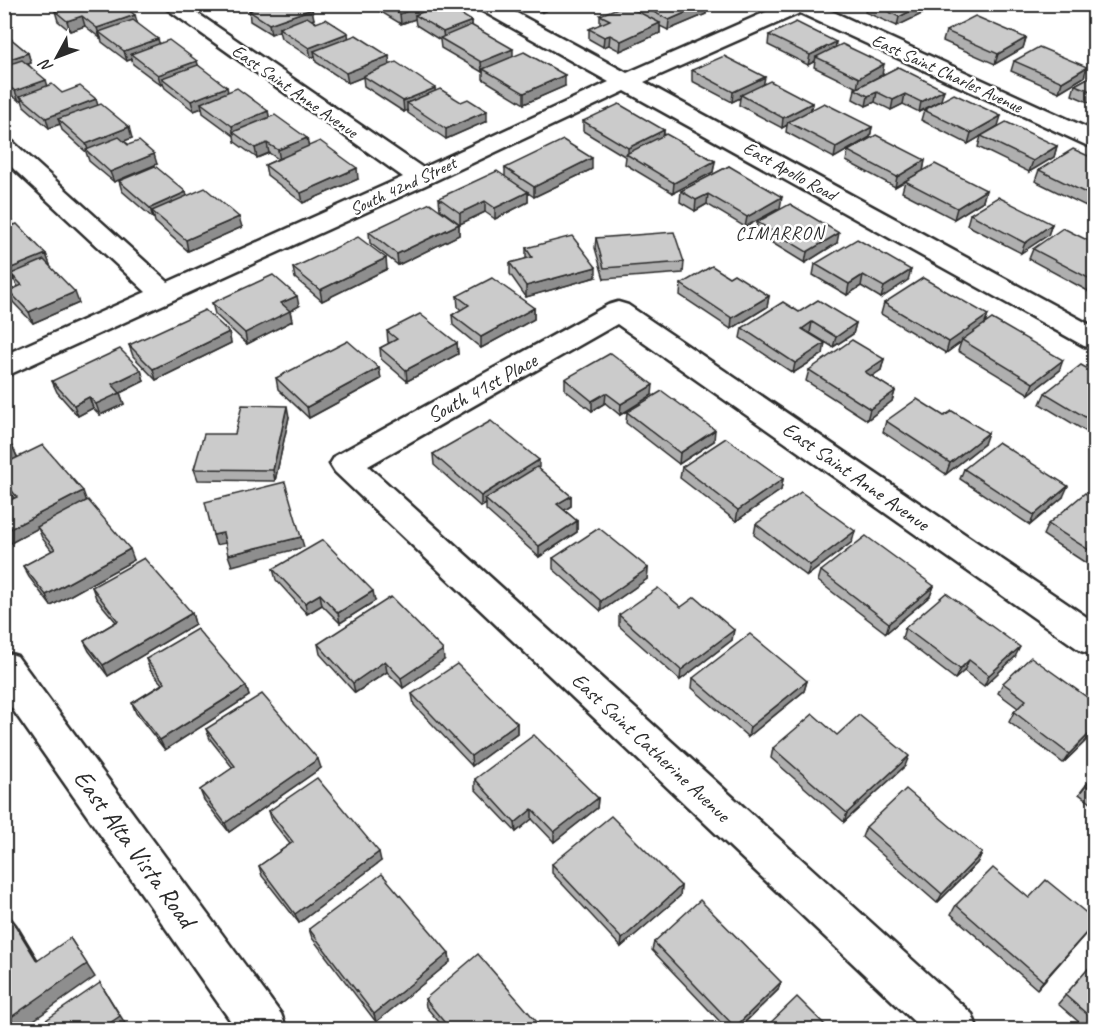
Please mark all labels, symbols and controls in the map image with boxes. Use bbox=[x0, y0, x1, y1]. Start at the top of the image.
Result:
north arrow bbox=[27, 27, 87, 87]
street label: East Saint Charles Avenue bbox=[868, 28, 1027, 118]
street label: East Saint Anne Avenue bbox=[228, 39, 363, 143]
text: N bbox=[34, 54, 57, 76]
street label: East Apollo Road bbox=[740, 136, 843, 207]
street label: South 42nd Street bbox=[346, 151, 461, 220]
district label: CIMARRON bbox=[735, 222, 826, 244]
street label: South 41st Place bbox=[423, 347, 543, 429]
street label: East Saint Anne Avenue bbox=[778, 416, 936, 538]
street label: East Saint Catherine Avenue bbox=[566, 667, 737, 829]
street label: East Alta Vista Road bbox=[66, 763, 205, 937]

